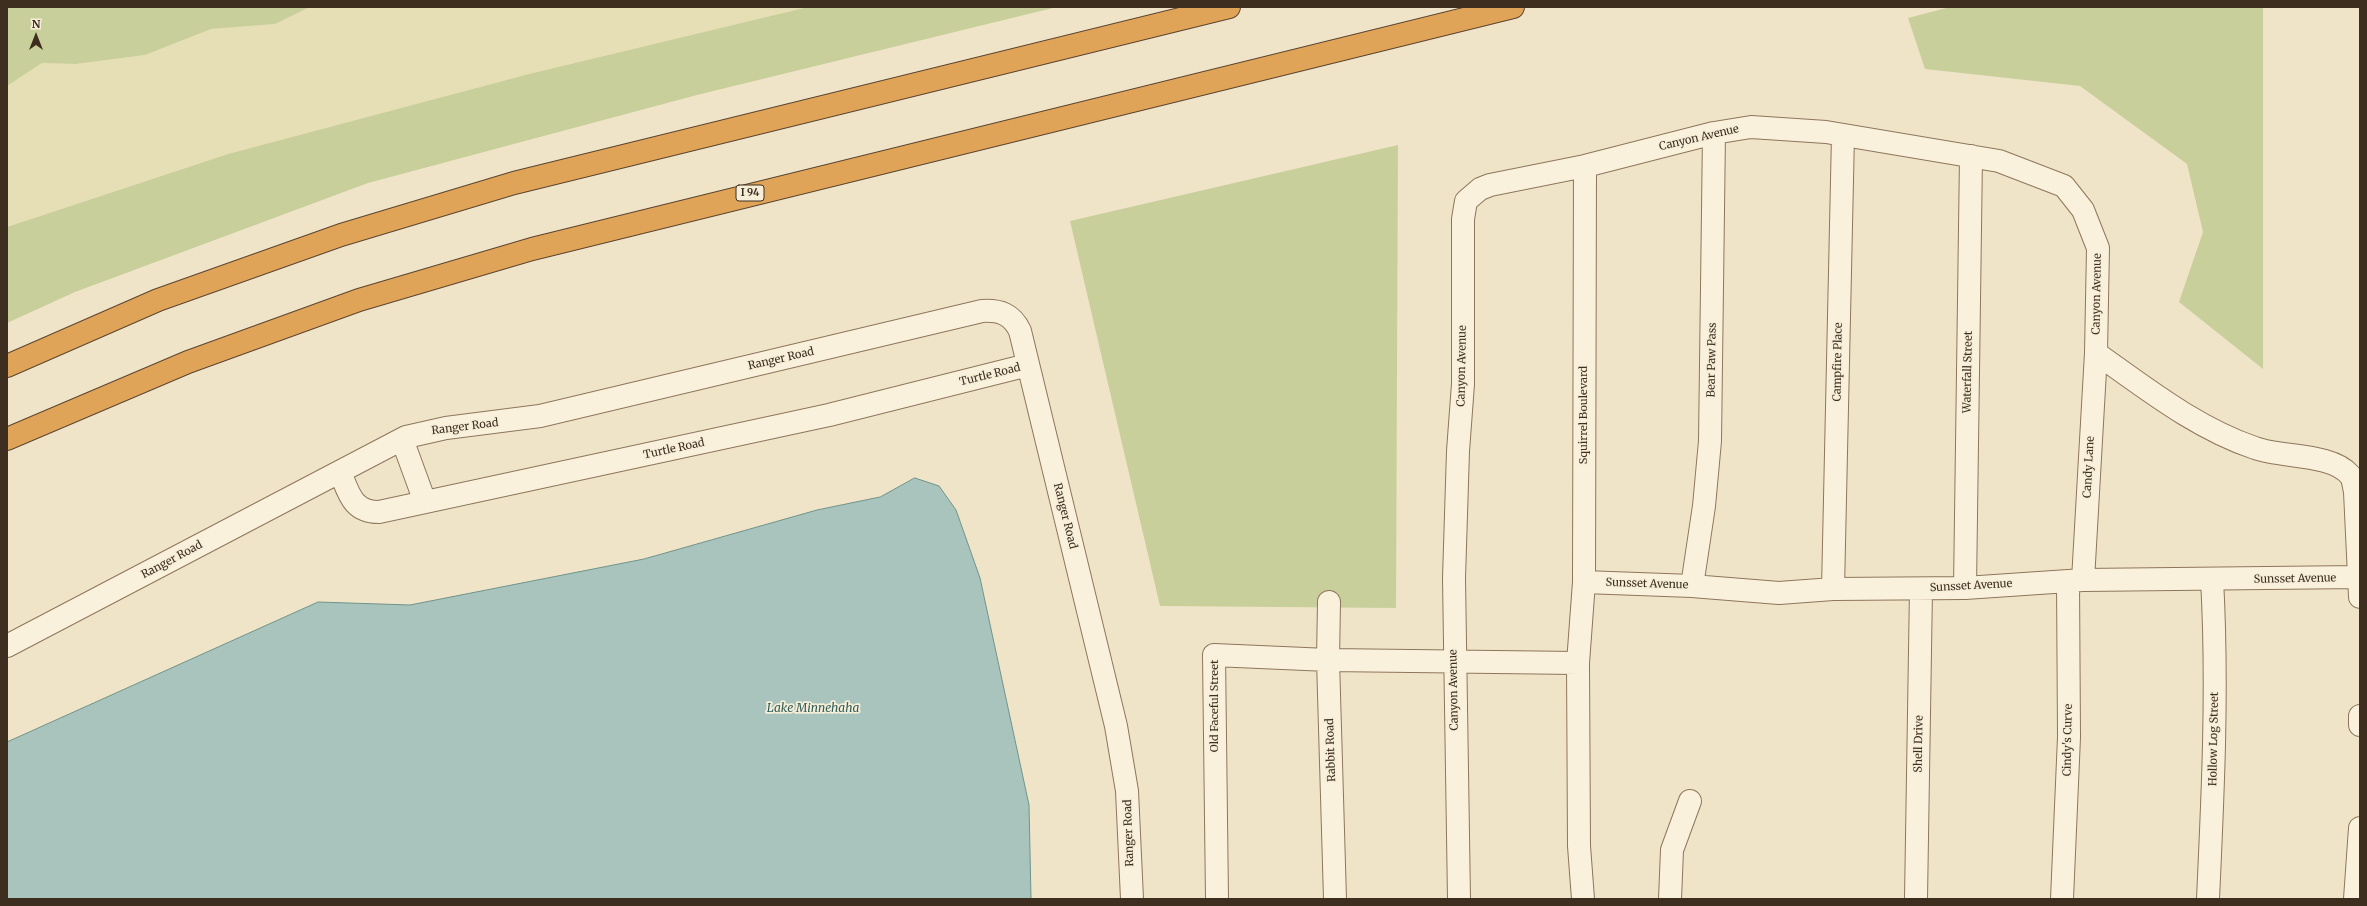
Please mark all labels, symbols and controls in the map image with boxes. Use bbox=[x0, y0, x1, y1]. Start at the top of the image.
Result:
north arrow bbox=[16, 16, 56, 56]
text: N bbox=[32, 17, 40, 31]
street label: Canyon Avenue bbox=[1658, 122, 1740, 154]
road number: I 94 bbox=[736, 185, 764, 201]
street label: Canyon Avenue bbox=[2090, 253, 2104, 335]
street label: Bear Paw Pass bbox=[1705, 322, 1719, 398]
street label: Campfire Place bbox=[1831, 322, 1845, 402]
street label: Canyon Avenue bbox=[1455, 325, 1469, 407]
street label: Waterfall Street bbox=[1961, 331, 1975, 413]
street label: Ranger Road bbox=[747, 345, 815, 373]
street label: Turtle Road bbox=[958, 361, 1022, 389]
street label: Squirrel Boulevard bbox=[1577, 366, 1591, 464]
street label: Ranger Road bbox=[431, 416, 499, 438]
street label: Turtle Road bbox=[642, 436, 706, 462]
street label: Candy Lane bbox=[2081, 436, 2097, 498]
street label: Ranger Road bbox=[1050, 482, 1080, 550]
street label: Ranger Road bbox=[139, 538, 205, 582]
street label: Sunsset Avenue bbox=[2254, 572, 2336, 586]
street label: Sunsset Avenue bbox=[1605, 576, 1689, 592]
street label: Sunsset Avenue bbox=[1929, 577, 2013, 595]
street label: Canyon Avenue bbox=[1447, 649, 1461, 731]
street label: Old Faceful Street bbox=[1208, 660, 1222, 752]
street label: Hollow Log Street bbox=[2207, 692, 2221, 786]
water label: Lake Minnehaha bbox=[767, 702, 859, 716]
street label: Cindy's Curve bbox=[2061, 704, 2075, 776]
street label: Shell Drive bbox=[1912, 715, 1926, 773]
street label: Rabbit Road bbox=[1323, 718, 1339, 782]
street label: Ranger Road bbox=[1121, 799, 1137, 867]

